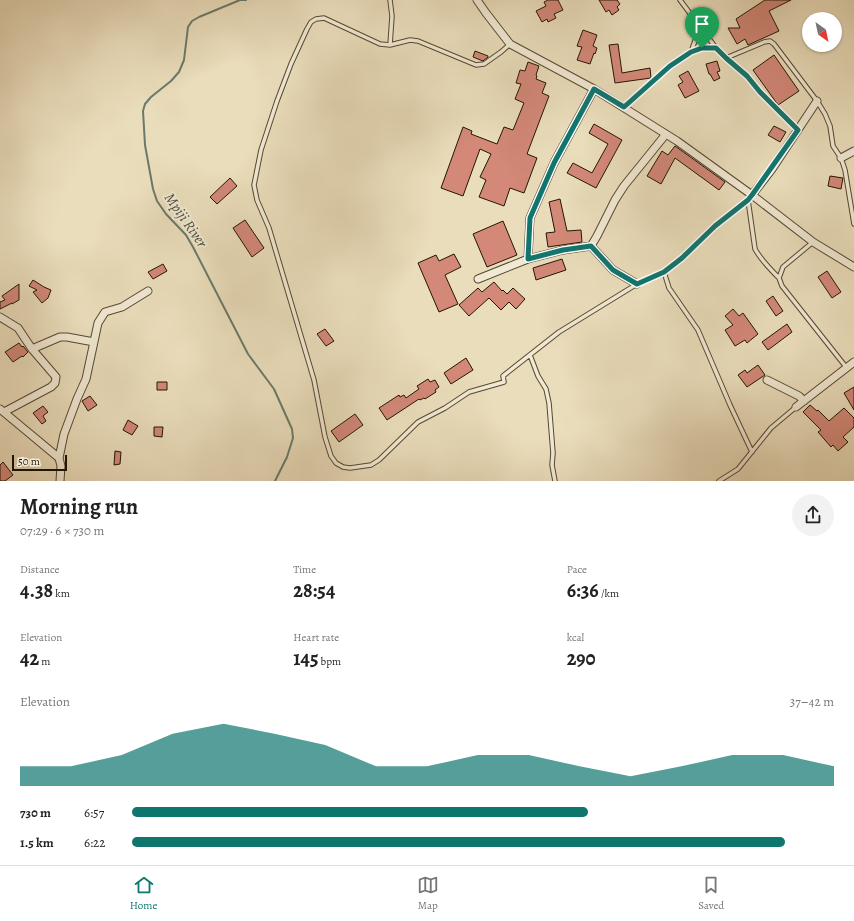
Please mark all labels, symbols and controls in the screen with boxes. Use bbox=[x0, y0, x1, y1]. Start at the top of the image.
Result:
pin bbox=[685, 7.0, 719, 48]
north arrow bbox=[802, 12, 842, 52]
map controls bbox=[802, 12, 842, 52]
icon: arrive bbox=[691, 13, 713, 35]
water label: Mpiji River bbox=[160, 189, 213, 252]
scale bar bbox=[12, 453, 67, 472]
text: 50 m bbox=[18, 454, 40, 469]
text: Morning run bbox=[20, 492, 138, 522]
button: share bbox=[792, 494, 834, 536]
text: 07:29 · 6 × 730 m bbox=[20, 522, 104, 539]
text: Distance bbox=[20, 562, 59, 577]
text: Time bbox=[293, 562, 316, 577]
text: Pace bbox=[567, 562, 587, 577]
text: 4.38 bbox=[20, 577, 53, 604]
text: 28:54 bbox=[293, 577, 335, 604]
text: 6:36 bbox=[567, 577, 599, 604]
text: km bbox=[53, 586, 70, 601]
text: /km bbox=[599, 586, 619, 601]
text: Elevation bbox=[20, 630, 62, 645]
text: Heart rate bbox=[293, 630, 339, 645]
text: kcal bbox=[567, 630, 584, 645]
text: 42 bbox=[20, 645, 39, 672]
text: 145 bbox=[293, 645, 318, 672]
text: 290 bbox=[567, 645, 596, 672]
text: m bbox=[39, 654, 50, 669]
text: bpm bbox=[318, 654, 341, 669]
text: Elevation bbox=[20, 693, 70, 710]
text: 37–42 m bbox=[790, 693, 834, 710]
text: 730 m bbox=[20, 804, 51, 821]
text: 6:57 bbox=[84, 804, 104, 821]
text: 1.5 km bbox=[20, 834, 54, 851]
text: 6:22 bbox=[84, 834, 105, 851]
tab: Home bbox=[130, 874, 157, 913]
tab: Map bbox=[417, 874, 439, 913]
tab: Saved bbox=[698, 874, 724, 913]

